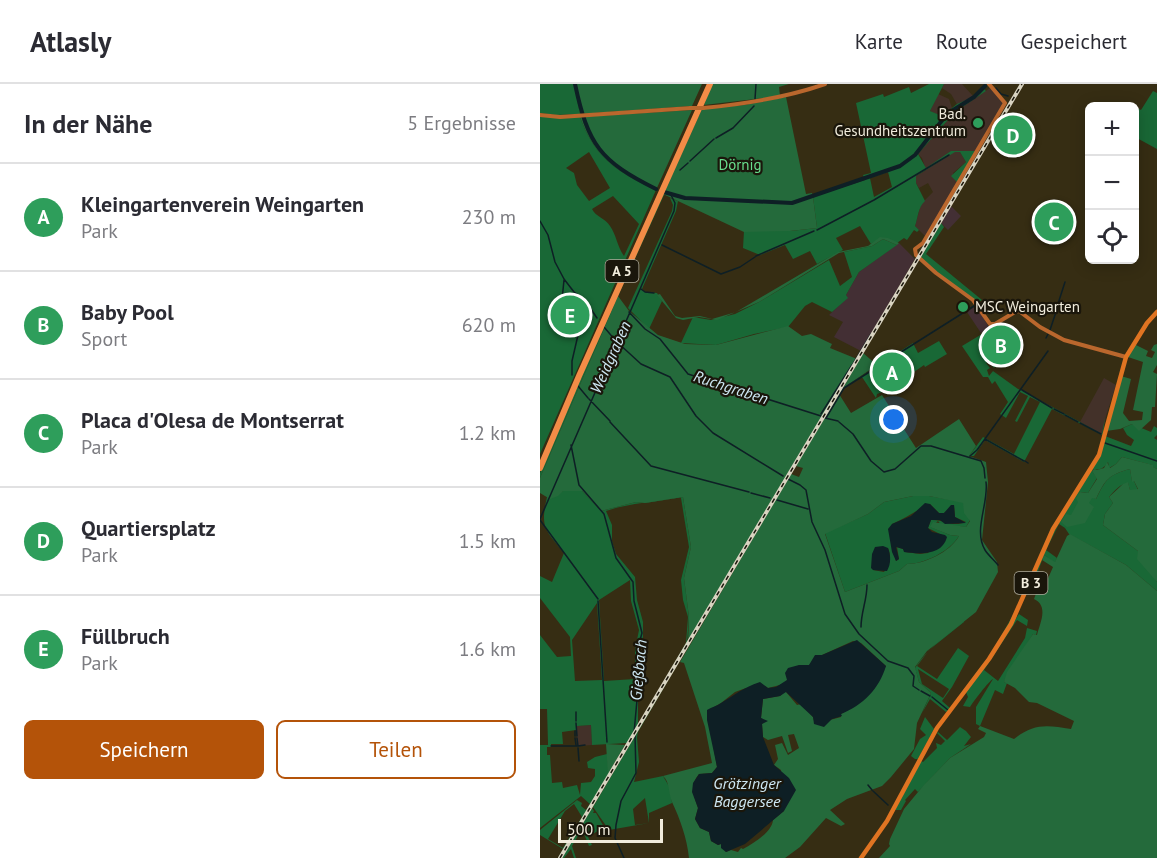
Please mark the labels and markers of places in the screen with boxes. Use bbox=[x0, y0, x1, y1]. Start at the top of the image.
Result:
place label: Bad. Gesundheitszentrum bbox=[835, 104, 966, 140]
pin: D bbox=[994, 112, 1032, 158]
marker: Bad. Gesundheitszentrum bbox=[971, 116, 985, 130]
pin: C bbox=[1034, 200, 1074, 244]
pin: E bbox=[550, 292, 590, 338]
place label: MSC Weingarten bbox=[975, 297, 1080, 316]
marker: MSC Weingarten bbox=[956, 300, 970, 314]
pin: B bbox=[982, 322, 1020, 368]
pin: A bbox=[872, 350, 912, 394]

